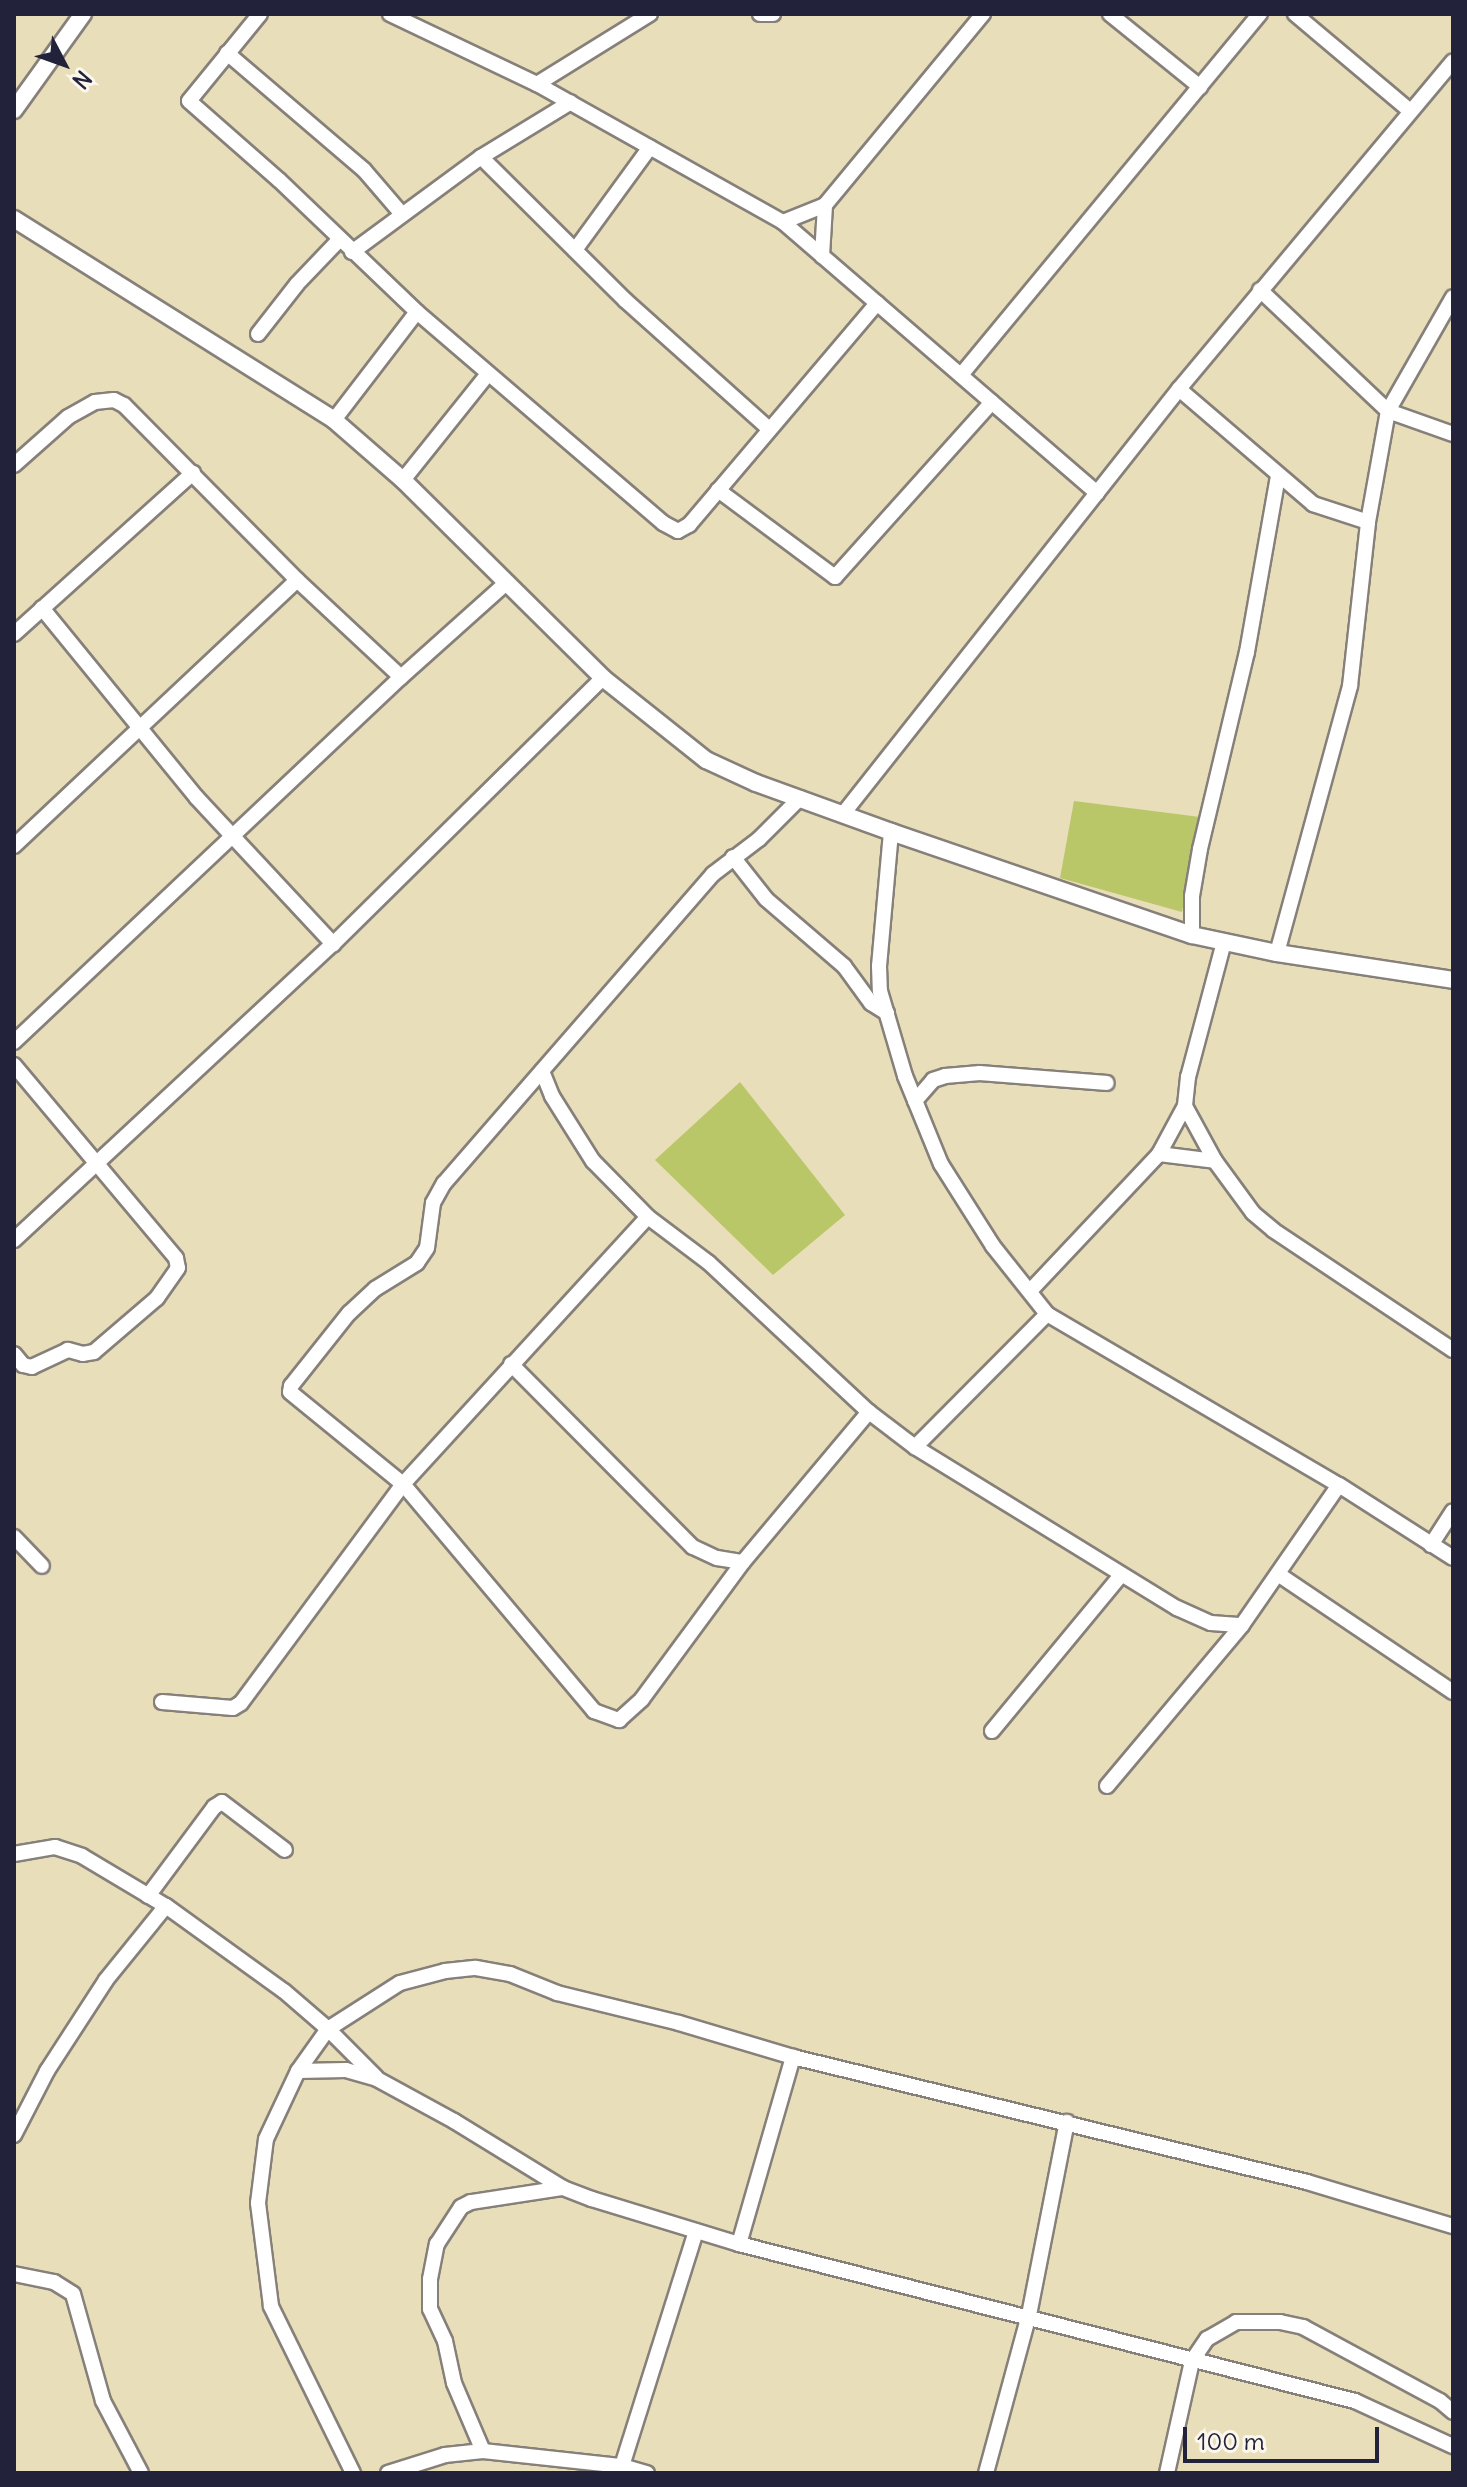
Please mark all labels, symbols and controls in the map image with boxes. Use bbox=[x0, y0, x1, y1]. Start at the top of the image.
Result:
north arrow bbox=[24, 24, 104, 104]
text: N bbox=[67, 65, 98, 95]
scale bar bbox=[1187, 2411, 1383, 2461]
text: 100 m bbox=[1197, 2426, 1265, 2456]

